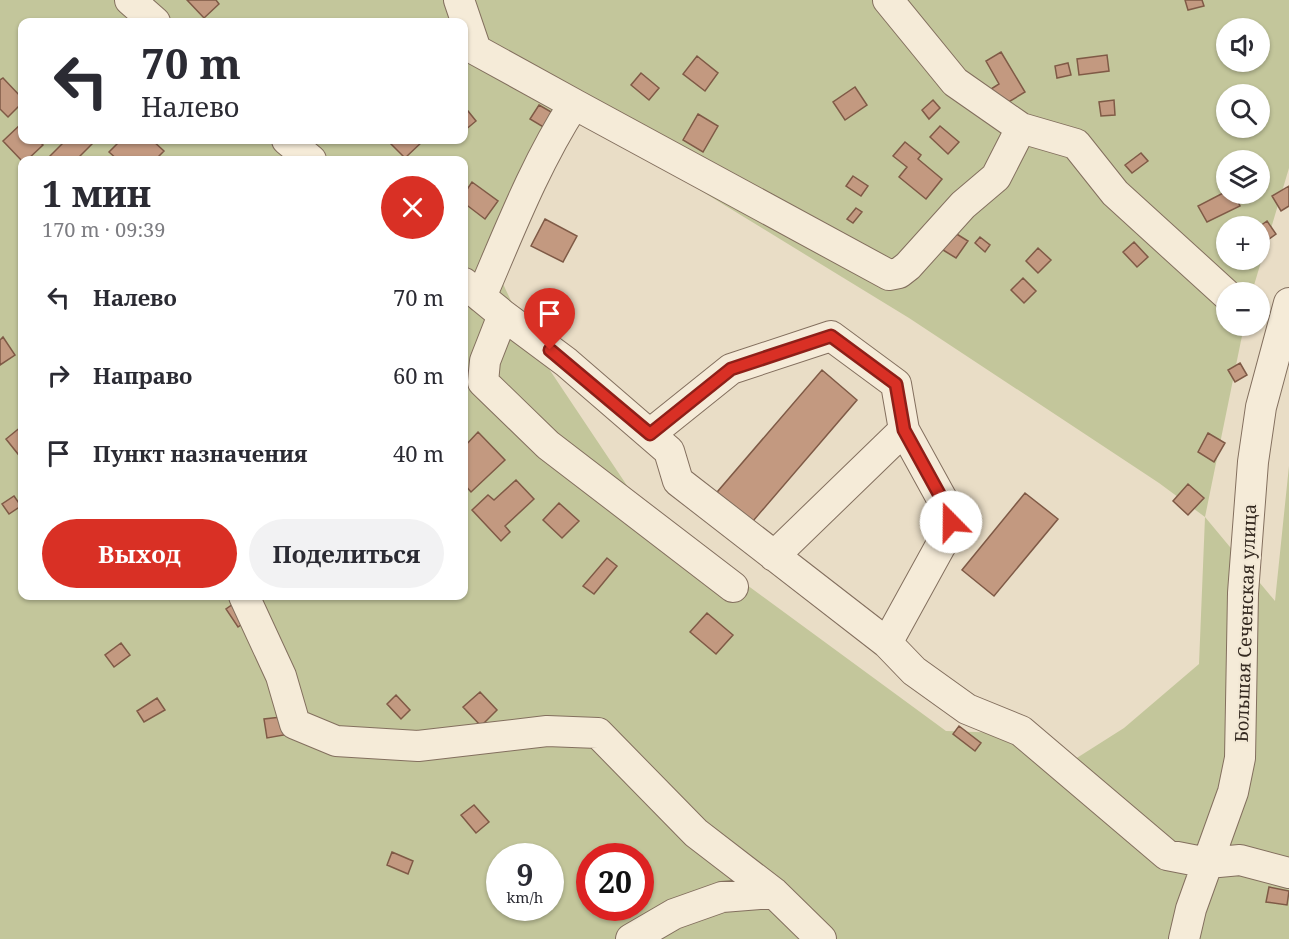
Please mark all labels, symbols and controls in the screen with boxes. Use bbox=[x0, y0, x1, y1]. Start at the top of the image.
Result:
map controls bbox=[1216, 18, 1270, 336]
button: sound bbox=[1216, 18, 1270, 72]
text: 70 m bbox=[141, 34, 241, 91]
icon: left bbox=[42, 42, 120, 120]
button: search bbox=[1216, 84, 1270, 138]
text: Налево bbox=[141, 88, 239, 125]
button: layers bbox=[1216, 150, 1270, 204]
text: 1 мин bbox=[42, 169, 151, 218]
button: close bbox=[381, 176, 444, 239]
text: 170 m · 09:39 bbox=[42, 216, 165, 243]
button: + bbox=[1216, 216, 1270, 270]
icon: left bbox=[42, 281, 75, 314]
text: Налево bbox=[93, 282, 177, 312]
text: 70 m bbox=[393, 282, 444, 312]
button: − bbox=[1216, 282, 1270, 336]
pin bbox=[524, 288, 575, 350]
icon: arrive bbox=[533, 297, 566, 330]
icon: right bbox=[42, 359, 75, 392]
text: Направо bbox=[93, 360, 192, 390]
text: 60 m bbox=[393, 360, 444, 390]
icon: arrive bbox=[42, 437, 75, 470]
text: Пункт назначения bbox=[93, 438, 307, 468]
text: 40 m bbox=[393, 438, 444, 468]
position arrow bbox=[919, 490, 983, 554]
street label: Большая Сеченская улица bbox=[1229, 503, 1261, 743]
button: Выход bbox=[42, 519, 237, 588]
button: Поделиться bbox=[249, 519, 444, 588]
speed limit sign: 20 bbox=[576, 843, 654, 921]
text: 9 bbox=[517, 854, 533, 895]
text: km/h bbox=[507, 887, 543, 907]

